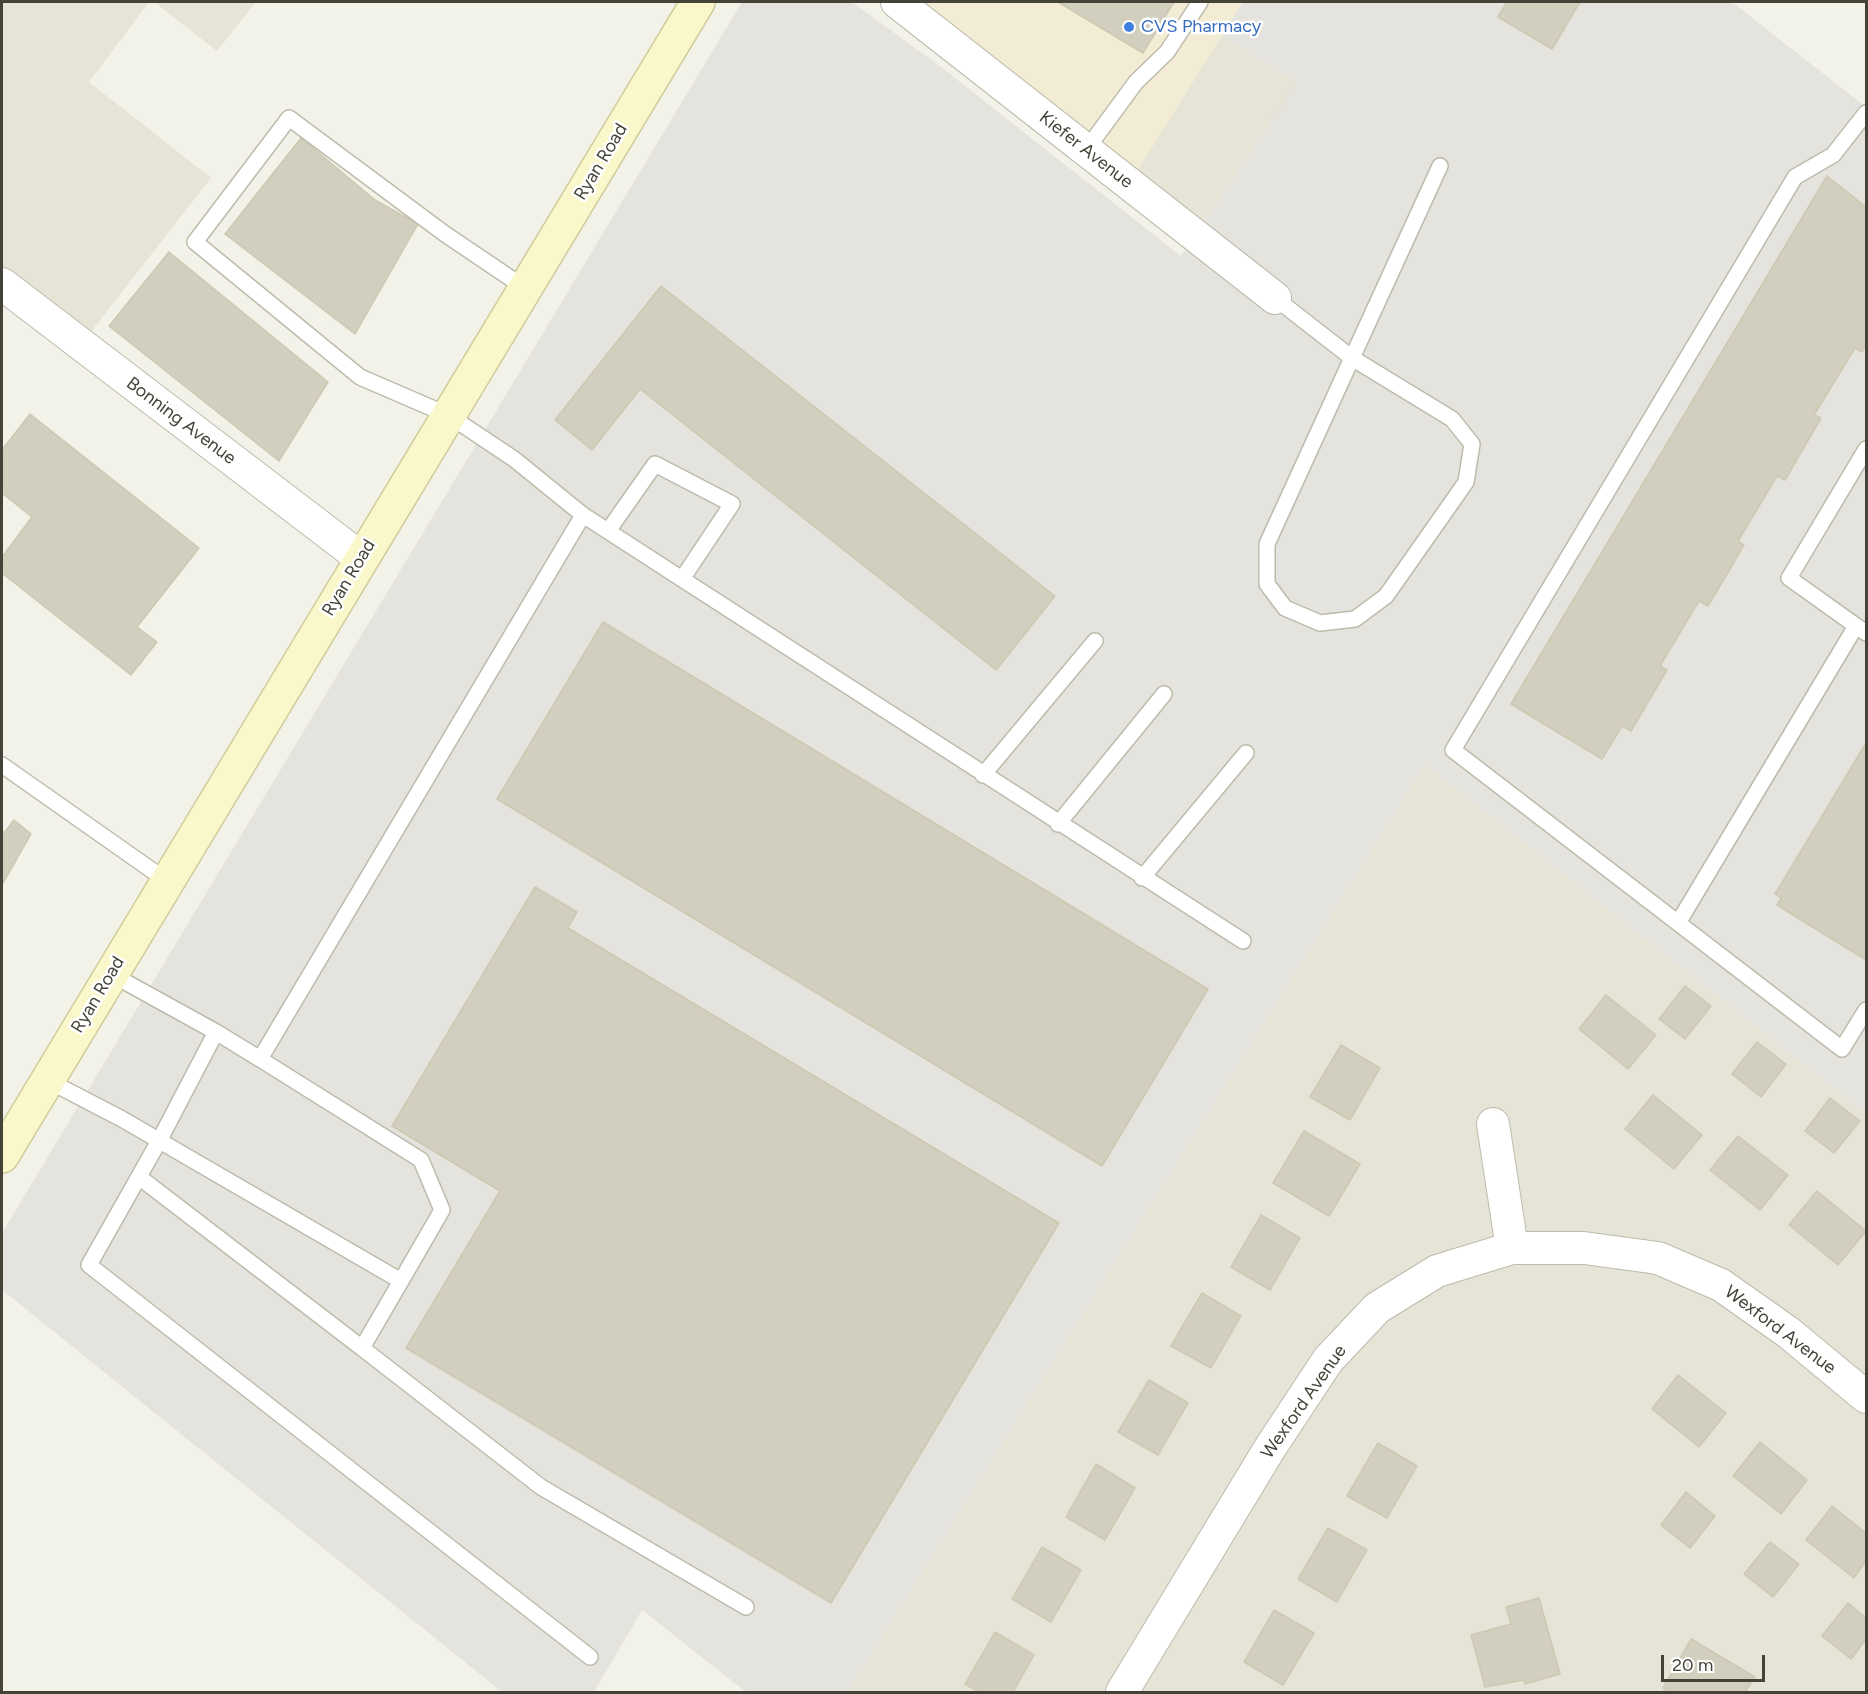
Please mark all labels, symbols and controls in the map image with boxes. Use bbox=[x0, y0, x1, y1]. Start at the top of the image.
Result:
place label: CVS Pharmacy bbox=[1141, 16, 1261, 38]
marker: CVS Pharmacy bbox=[1122, 20, 1136, 34]
street label: Kiefer Avenue bbox=[1035, 107, 1137, 193]
street label: Ryan Road bbox=[570, 120, 632, 204]
street label: Bonning Avenue bbox=[122, 373, 240, 469]
street label: Ryan Road bbox=[318, 536, 380, 620]
street label: Ryan Road bbox=[67, 953, 129, 1037]
street label: Wexford Avenue bbox=[1720, 1281, 1840, 1379]
street label: Wexford Avenue bbox=[1257, 1341, 1351, 1463]
scale bar bbox=[1664, 1643, 1768, 1681]
text: 20 m bbox=[1672, 1654, 1713, 1676]

